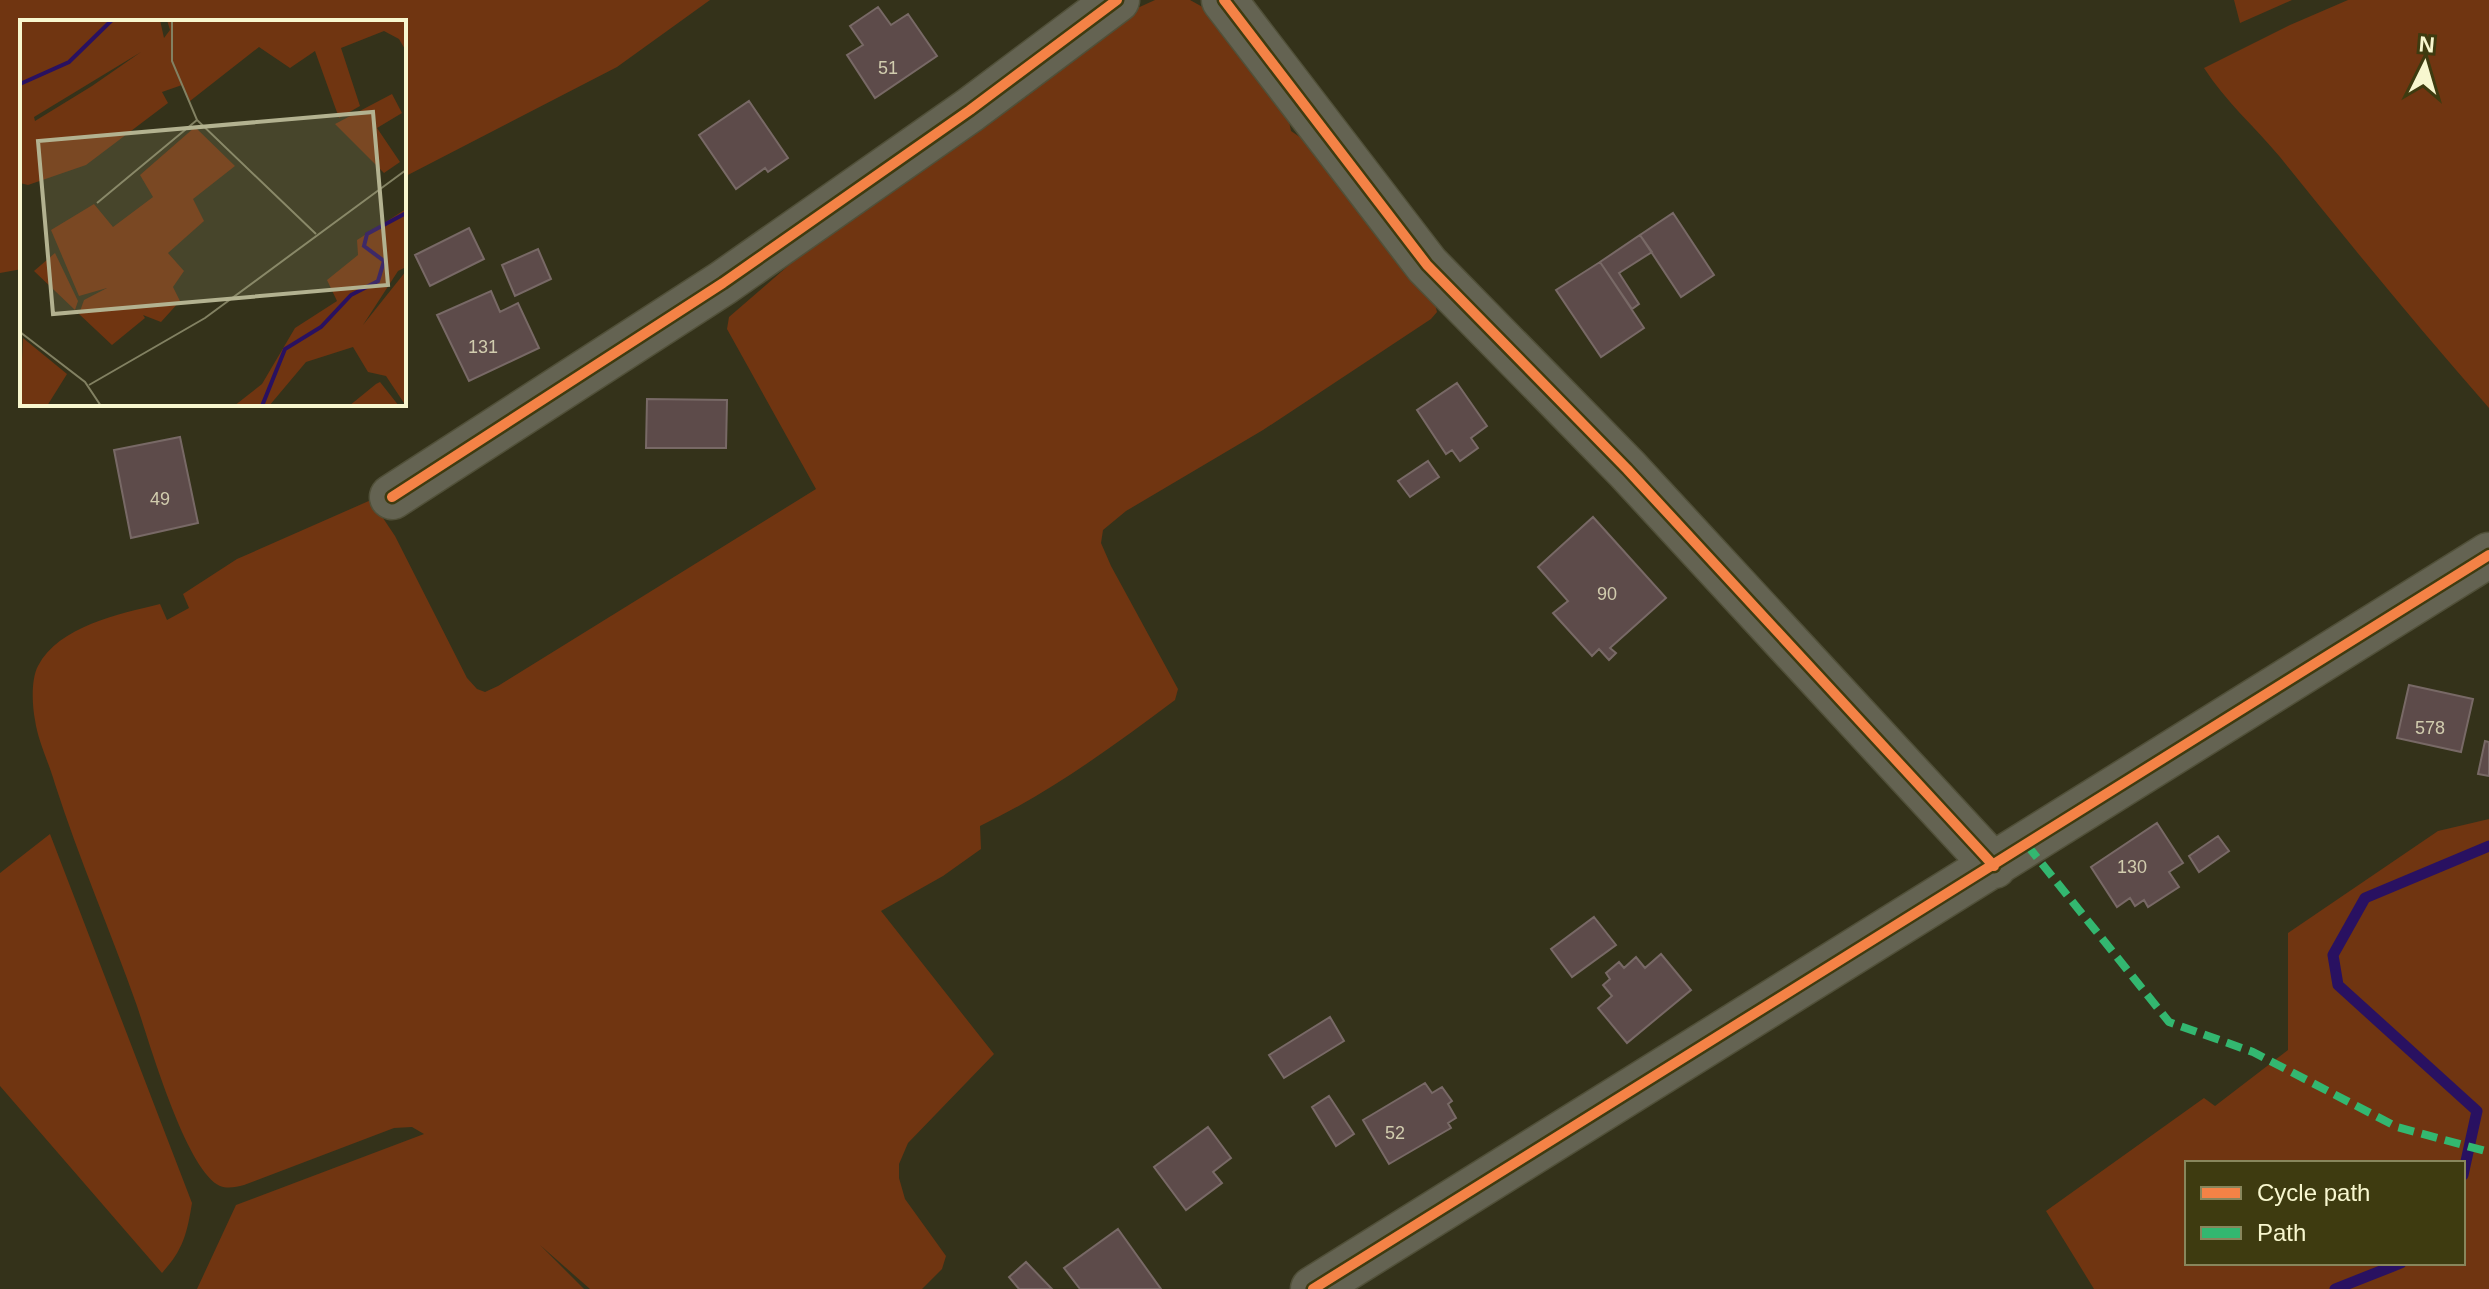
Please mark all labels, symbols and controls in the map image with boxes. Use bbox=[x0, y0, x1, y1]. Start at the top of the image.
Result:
inset map bbox=[20, 20, 406, 406]
north arrow bbox=[2385, 24, 2465, 104]
text: N bbox=[2418, 31, 2436, 58]
house number: 51 bbox=[878, 58, 898, 78]
house number: 131 bbox=[468, 337, 498, 357]
house number: 49 bbox=[150, 489, 170, 509]
house number: 90 bbox=[1597, 584, 1617, 604]
house number: 578 bbox=[2415, 718, 2445, 738]
house number: 130 bbox=[2117, 857, 2147, 877]
house number: 52 bbox=[1385, 1123, 1405, 1143]
legend bbox=[2185, 1161, 2465, 1265]
text: Cycle path bbox=[2257, 1179, 2370, 1206]
text: Path bbox=[2257, 1219, 2306, 1246]

